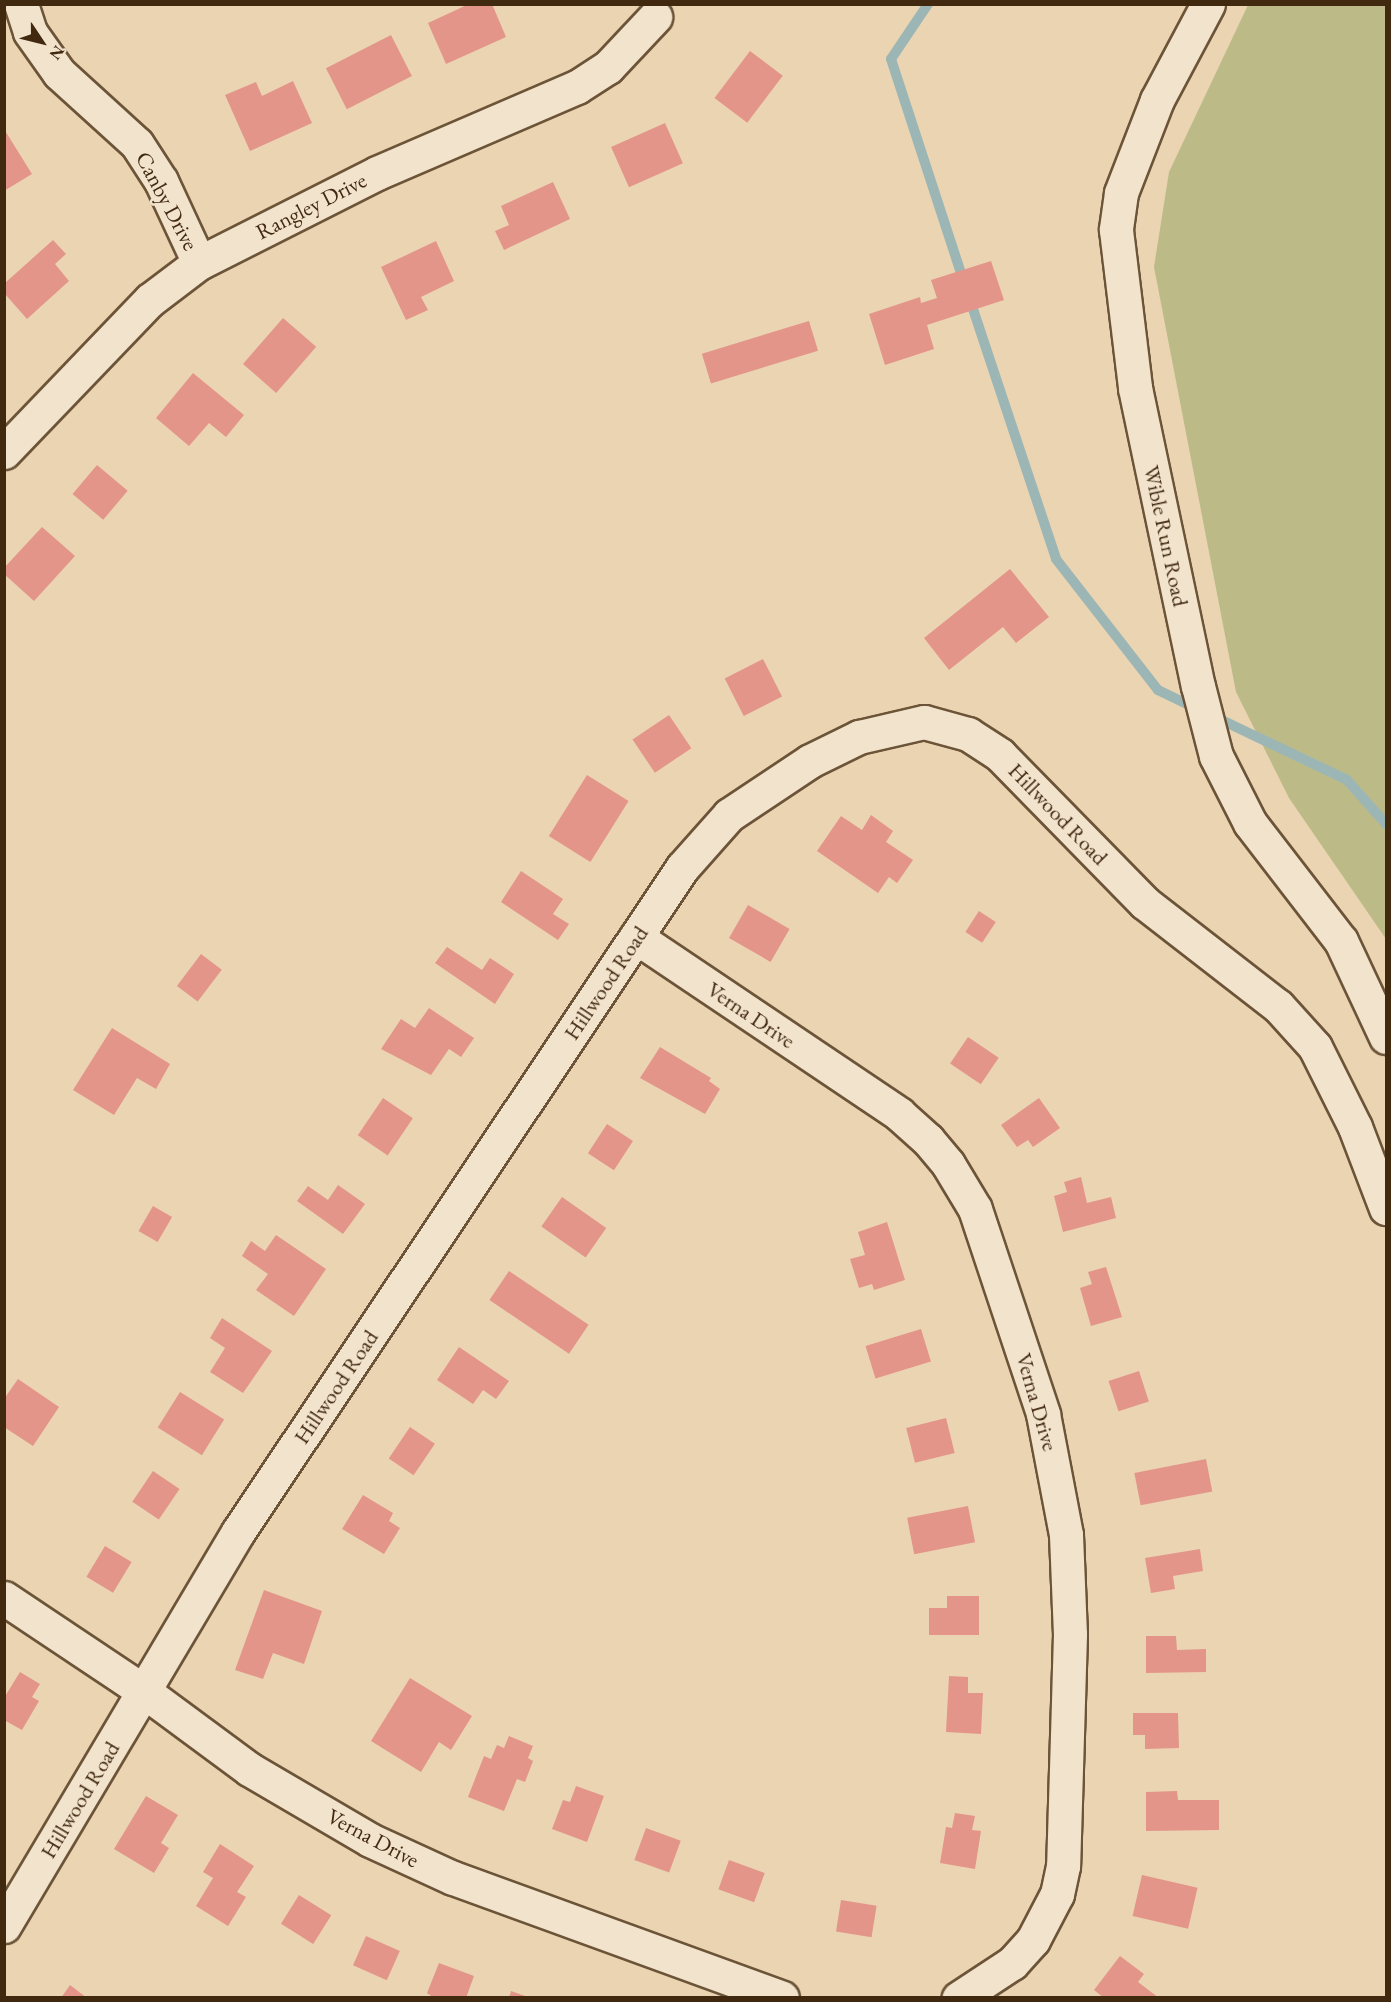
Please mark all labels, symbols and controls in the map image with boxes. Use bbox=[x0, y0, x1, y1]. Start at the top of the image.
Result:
north arrow bbox=[12, 12, 72, 72]
text: N bbox=[45, 41, 69, 64]
street label: Canby Drive bbox=[130, 147, 204, 255]
street label: Rangley Drive bbox=[251, 167, 371, 245]
street label: Wible Run Road bbox=[1138, 463, 1194, 609]
street label: Hillwood Road bbox=[1003, 757, 1113, 871]
street label: Hillwood Road bbox=[558, 921, 654, 1045]
street label: Verna Drive bbox=[702, 976, 800, 1054]
street label: Hillwood Road bbox=[288, 1325, 384, 1449]
street label: Verna Drive bbox=[1010, 1350, 1064, 1454]
street label: Hillwood Road bbox=[35, 1737, 125, 1863]
street label: Verna Drive bbox=[323, 1803, 423, 1873]

